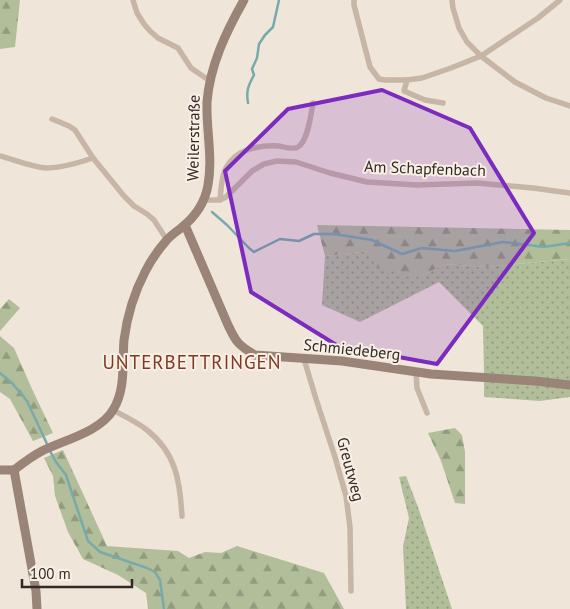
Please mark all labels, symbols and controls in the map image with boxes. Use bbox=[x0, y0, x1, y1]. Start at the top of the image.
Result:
street label: Weilerstraße bbox=[182, 95, 204, 181]
street label: Am Schapfenbach bbox=[364, 156, 486, 180]
street label: Schmiedeberg bbox=[303, 334, 401, 364]
district label: UNTERBETTRINGEN bbox=[102, 350, 282, 374]
street label: Greutweg bbox=[333, 435, 369, 503]
scale bar bbox=[22, 556, 132, 588]
text: 100 m bbox=[30, 564, 71, 583]

